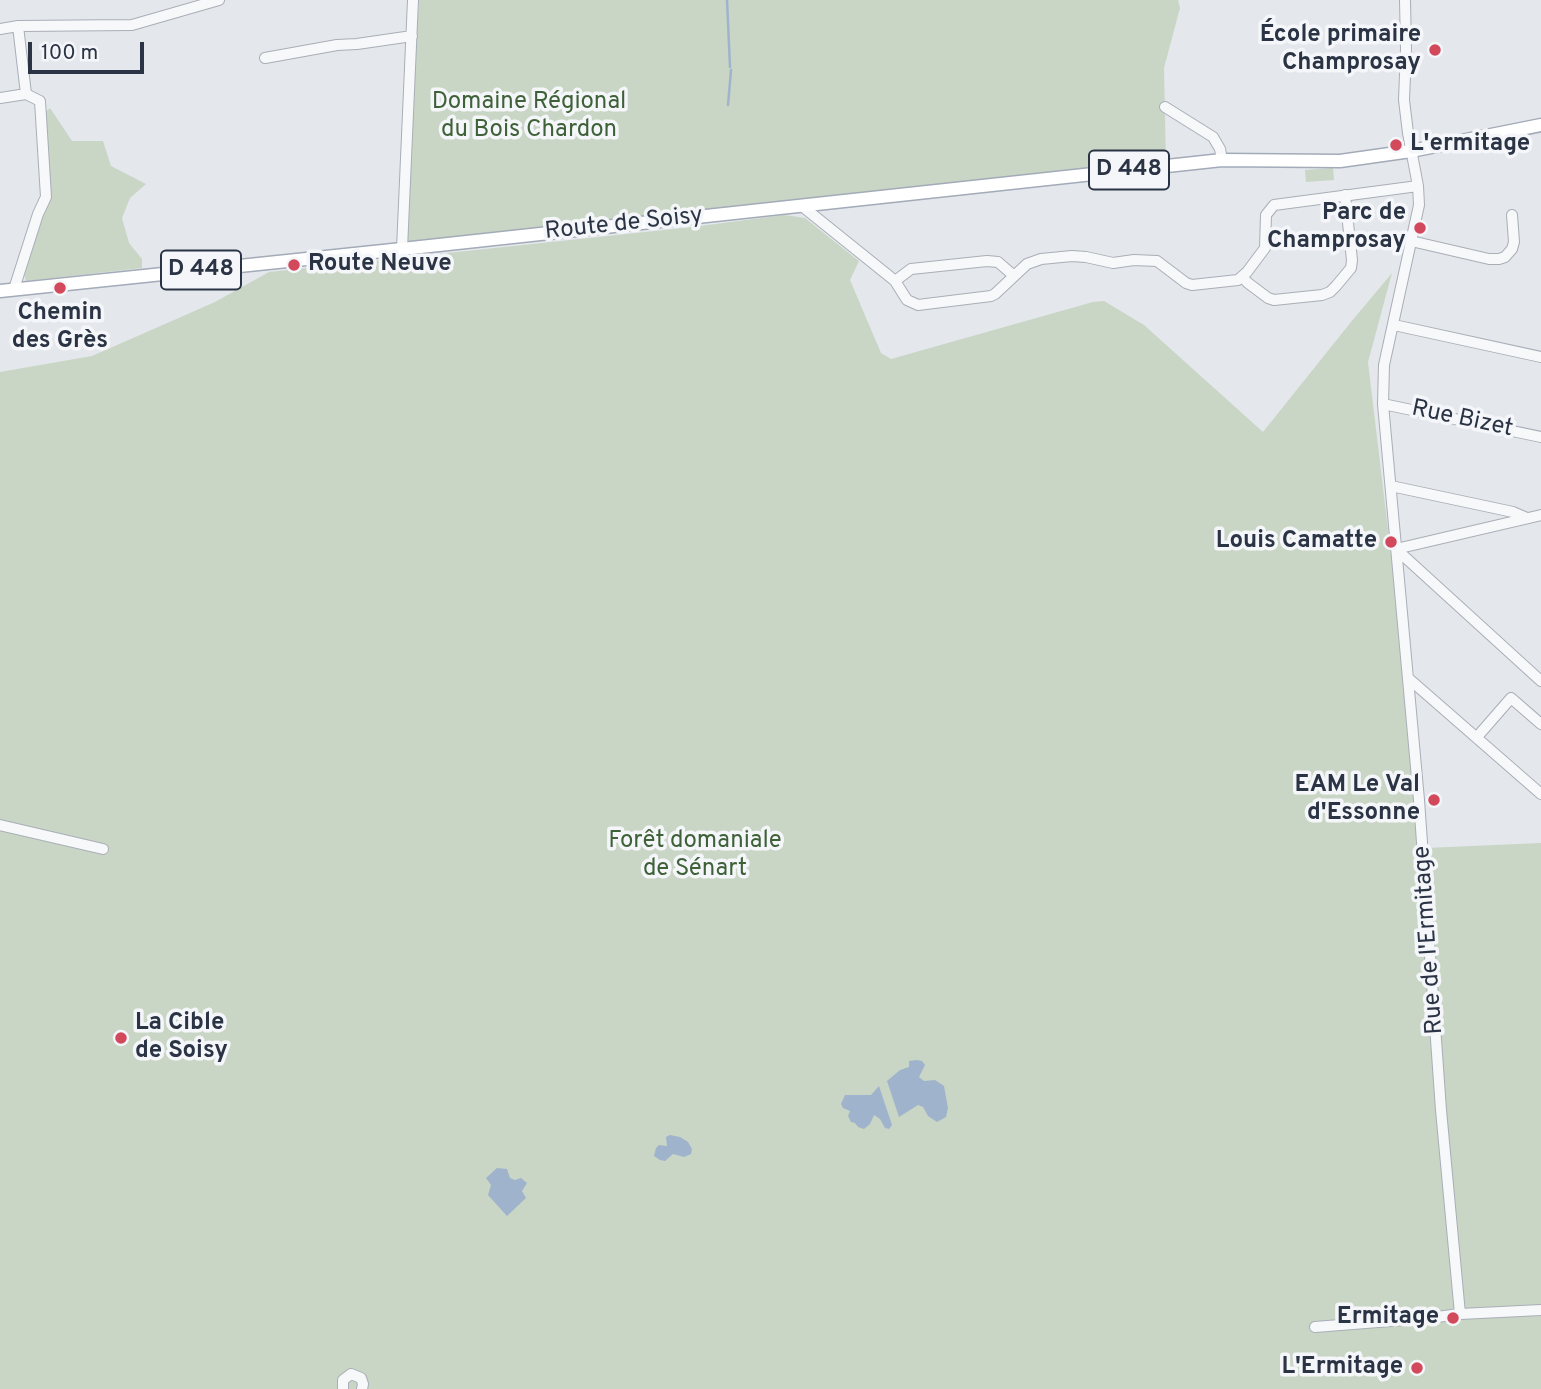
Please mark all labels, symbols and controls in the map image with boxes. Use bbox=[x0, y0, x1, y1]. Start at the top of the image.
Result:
place label: École primaire Champrosay bbox=[1260, 22, 1421, 78]
scale bar bbox=[32, 28, 147, 72]
text: 100 m bbox=[41, 40, 98, 67]
marker: École primaire Champrosay bbox=[1427, 42, 1443, 58]
park label: Domaine Régional du Bois Chardon bbox=[432, 89, 626, 145]
place label: L'ermitage bbox=[1410, 131, 1530, 159]
marker: L'ermitage bbox=[1388, 137, 1404, 153]
road number: D 448 bbox=[1089, 150, 1169, 190]
place label: Parc de Champrosay bbox=[1267, 200, 1406, 256]
street label: Route de Soisy bbox=[544, 202, 704, 248]
marker: Parc de Champrosay bbox=[1412, 220, 1428, 236]
road number: D 448 bbox=[161, 250, 241, 290]
place label: Route Neuve bbox=[308, 251, 452, 279]
marker: Route Neuve bbox=[286, 257, 302, 273]
marker: Chemin des Grès bbox=[52, 280, 68, 296]
place label: Chemin des Grès bbox=[12, 300, 108, 356]
street label: Rue Bizet bbox=[1409, 395, 1515, 445]
place label: Louis Camatte bbox=[1216, 528, 1377, 556]
marker: Louis Camatte bbox=[1383, 534, 1399, 550]
place label: EAM Le Val d'Essonne bbox=[1295, 772, 1420, 828]
marker: EAM Le Val d'Essonne bbox=[1426, 792, 1442, 808]
park label: Forêt domaniale de Sénart bbox=[608, 828, 782, 884]
street label: Rue de l'Ermitage bbox=[1409, 845, 1451, 1035]
place label: La Cible de Soisy bbox=[135, 1010, 228, 1066]
marker: La Cible de Soisy bbox=[113, 1030, 129, 1046]
place label: Ermitage bbox=[1337, 1304, 1439, 1332]
marker: Ermitage bbox=[1445, 1310, 1461, 1326]
place label: L'Ermitage bbox=[1281, 1354, 1403, 1382]
marker: L'Ermitage bbox=[1409, 1360, 1425, 1376]

